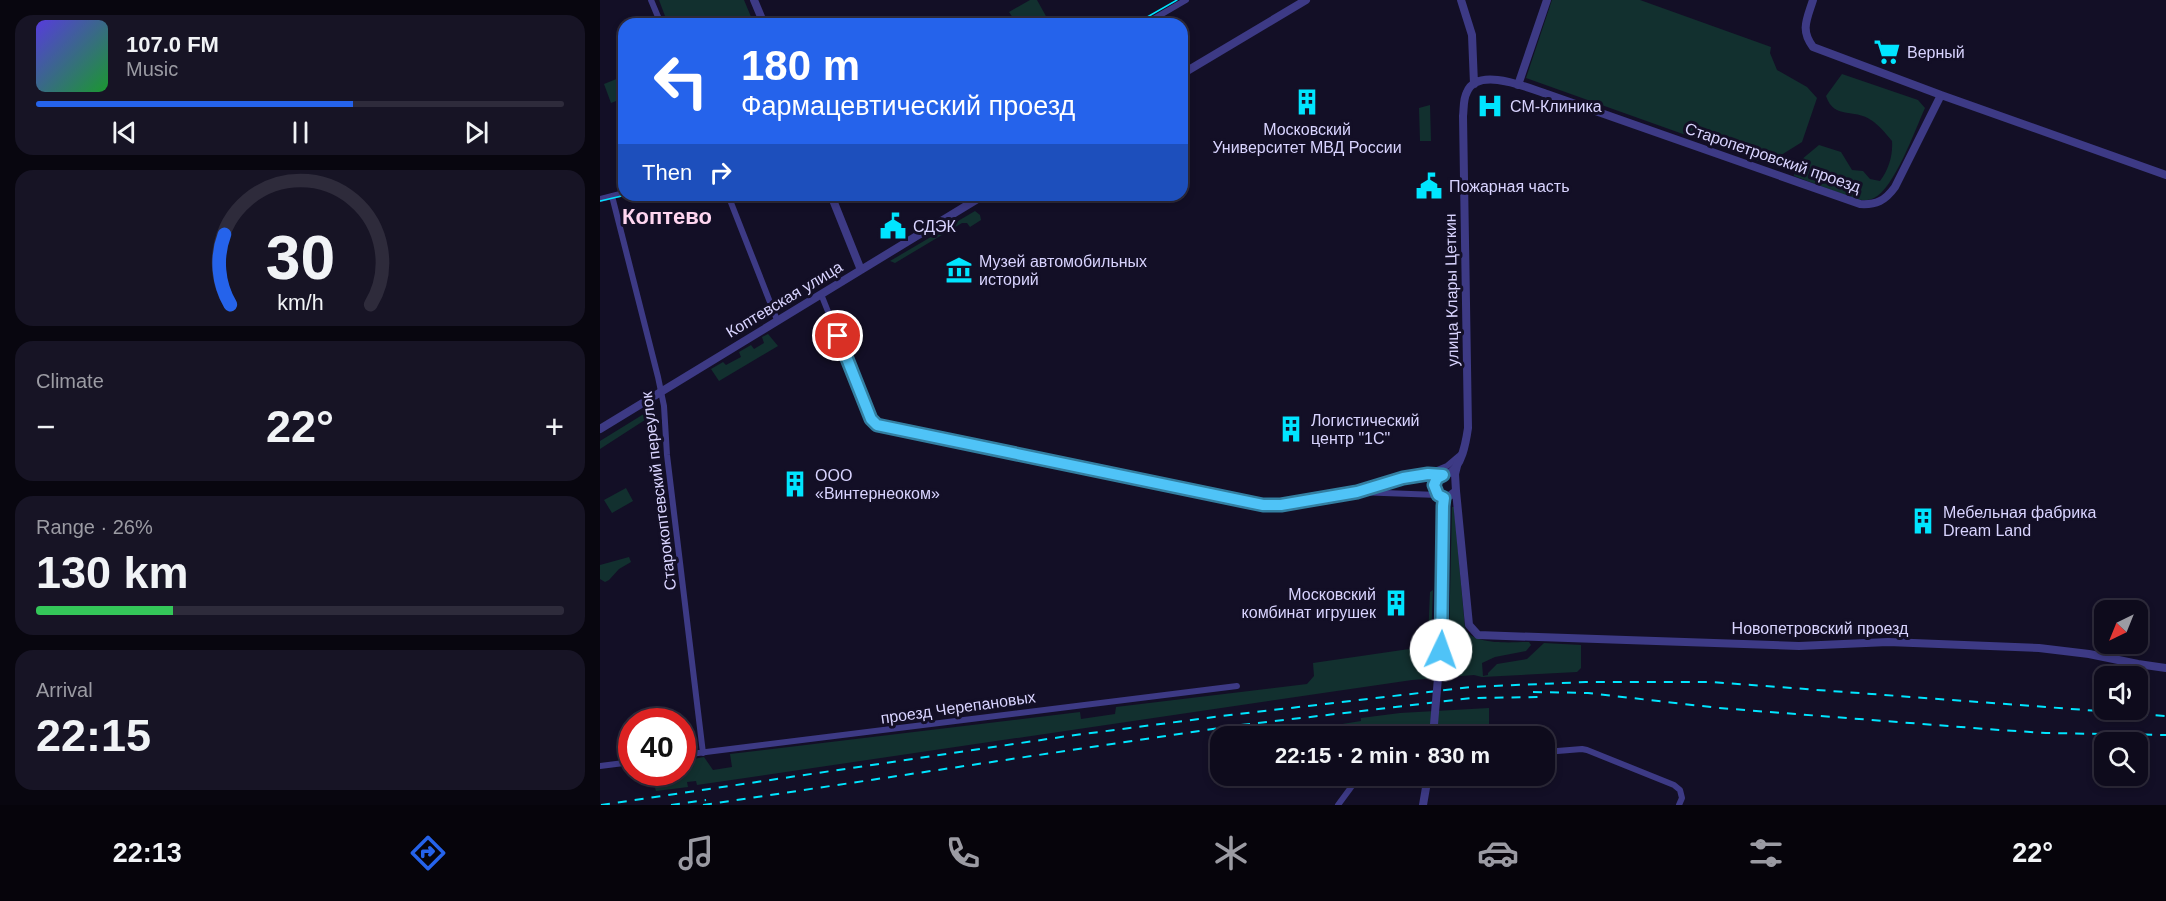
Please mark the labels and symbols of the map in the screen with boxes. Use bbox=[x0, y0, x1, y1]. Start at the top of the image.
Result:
supermarket icon: Верный bbox=[1872, 37, 1902, 67]
place label: Верный bbox=[1907, 44, 1965, 61]
building icon: Московский Университет МВД России bbox=[1292, 87, 1322, 117]
hospital icon: СМ-Клиника bbox=[1475, 91, 1505, 121]
place label: СМ-Клиника bbox=[1510, 98, 1602, 115]
street label: Старопетровский проезд bbox=[1683, 119, 1863, 196]
place label: Московский Университет МВД России bbox=[1212, 121, 1402, 156]
public building icon: Пожарная часть bbox=[1414, 171, 1444, 201]
place label: Пожарная часть bbox=[1449, 178, 1569, 195]
district label: Коптево bbox=[622, 204, 712, 229]
public building icon: СДЭК bbox=[878, 211, 908, 241]
street label: улица Клары Цеткин bbox=[1442, 213, 1461, 367]
place label: СДЭК bbox=[913, 218, 957, 235]
place label: Музей автомобильных историй bbox=[979, 253, 1147, 288]
museum icon: Музей автомобильных историй bbox=[944, 255, 974, 285]
street label: Коптевская улица bbox=[723, 258, 846, 341]
pin bbox=[812, 310, 863, 361]
street label: Старокоптевский переулок bbox=[638, 390, 679, 591]
place label: Логистический центр "1С" bbox=[1311, 412, 1420, 447]
building icon: Логистический центр "1С" bbox=[1276, 414, 1306, 444]
place label: ООО «Винтернеоком» bbox=[815, 467, 940, 502]
building icon: ООО «Винтернеоком» bbox=[780, 469, 810, 499]
place label: Мебельная фабрика Dream Land bbox=[1943, 504, 2097, 539]
building icon: Мебельная фабрика Dream Land bbox=[1908, 506, 1938, 536]
place label: Московский комбинат игрушек bbox=[1242, 586, 1377, 621]
building icon: Московский комбинат игрушек bbox=[1381, 588, 1411, 618]
north arrow bbox=[2094, 600, 2148, 654]
position arrow bbox=[1409, 618, 1473, 682]
street label: Новопетровский проезд bbox=[1732, 620, 1909, 637]
street label: проезд Черепановых bbox=[879, 688, 1037, 727]
speed limit sign: 40 bbox=[618, 708, 696, 786]

